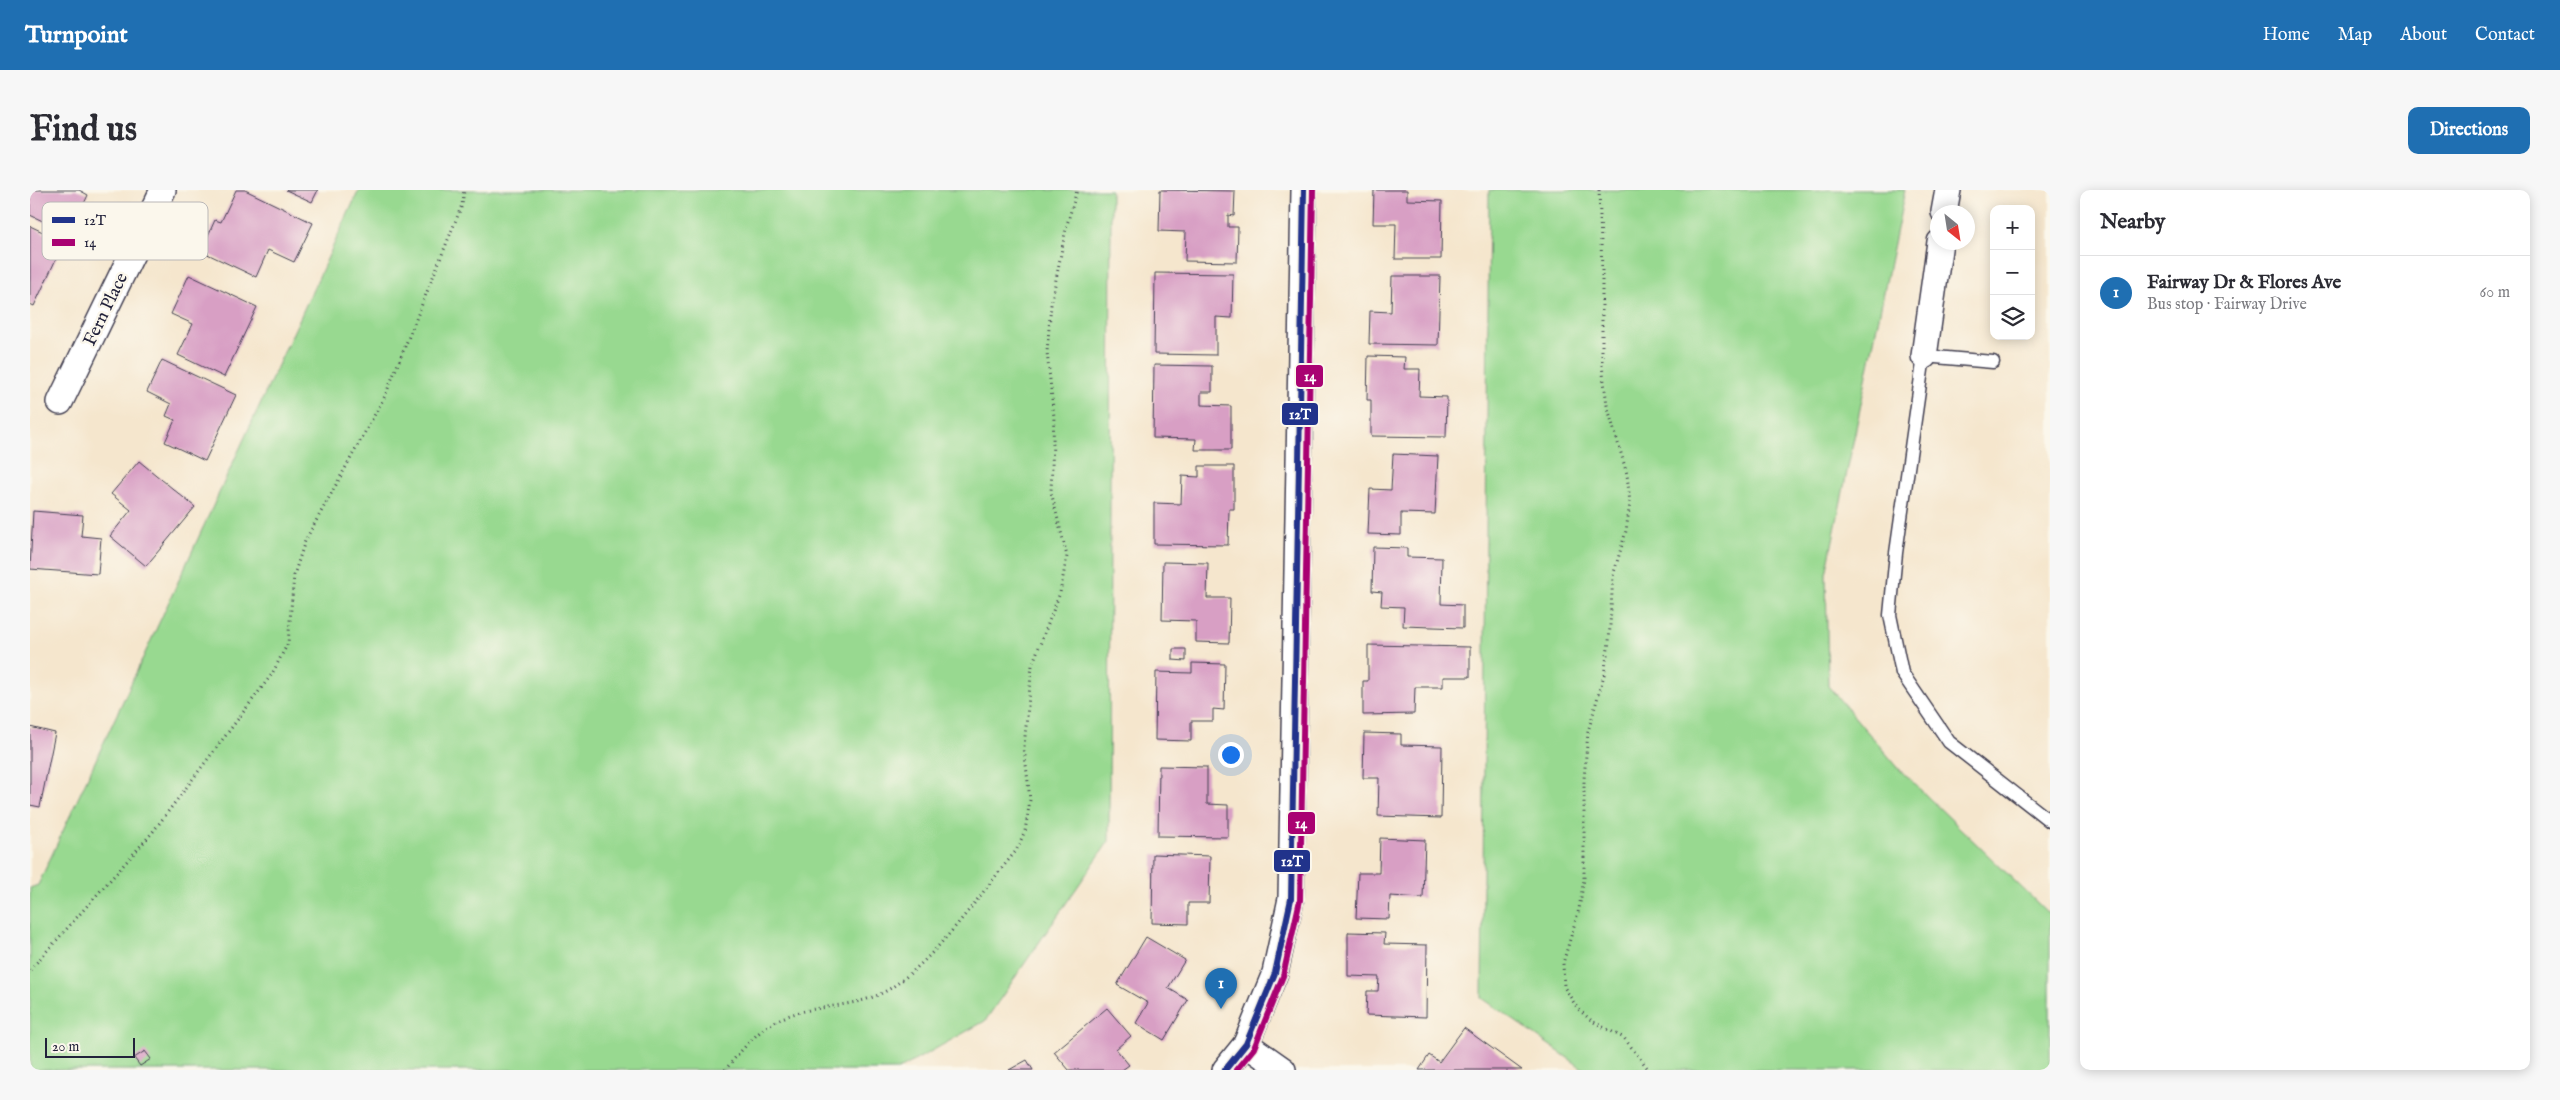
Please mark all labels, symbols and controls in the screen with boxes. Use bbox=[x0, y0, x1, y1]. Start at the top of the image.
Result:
text: Turnpoint bbox=[25, 20, 128, 51]
text: Home bbox=[2263, 24, 2310, 47]
text: Map bbox=[2338, 24, 2372, 47]
text: About bbox=[2400, 24, 2447, 47]
text: Contact bbox=[2475, 24, 2535, 47]
button: Directions bbox=[2408, 107, 2530, 154]
text: Find us bbox=[30, 108, 137, 153]
legend bbox=[42, 202, 208, 260]
north arrow bbox=[1930, 205, 1975, 250]
map controls bbox=[1990, 205, 2035, 340]
button: + bbox=[1990, 205, 2035, 250]
text: Nearby bbox=[2100, 209, 2165, 236]
text: 12T bbox=[84, 212, 107, 230]
text: 14 bbox=[84, 234, 96, 252]
button: − bbox=[1990, 250, 2035, 295]
street label: Fern Place bbox=[79, 269, 134, 350]
text: Fairway Dr & Flores Ave bbox=[2147, 271, 2341, 295]
text: 1 bbox=[2113, 283, 2119, 303]
text: 60 m bbox=[2480, 283, 2510, 303]
button: layers bbox=[1990, 295, 2035, 340]
text: Bus stop · Fairway Drive bbox=[2147, 295, 2307, 315]
line badge: 14 bbox=[1295, 364, 1324, 388]
text: 14 bbox=[1304, 368, 1317, 386]
line badge: 12T bbox=[1281, 402, 1319, 426]
text: 12T bbox=[1289, 406, 1312, 424]
your location bbox=[1218, 742, 1244, 768]
line badge: 14 bbox=[1287, 811, 1316, 835]
text: 14 bbox=[1295, 815, 1308, 833]
line badge: 12T bbox=[1273, 849, 1311, 873]
text: 12T bbox=[1281, 853, 1304, 871]
pin: 1 bbox=[1205, 968, 1237, 1009]
scale bar bbox=[45, 1035, 135, 1058]
text: 20 m bbox=[52, 1038, 79, 1056]

